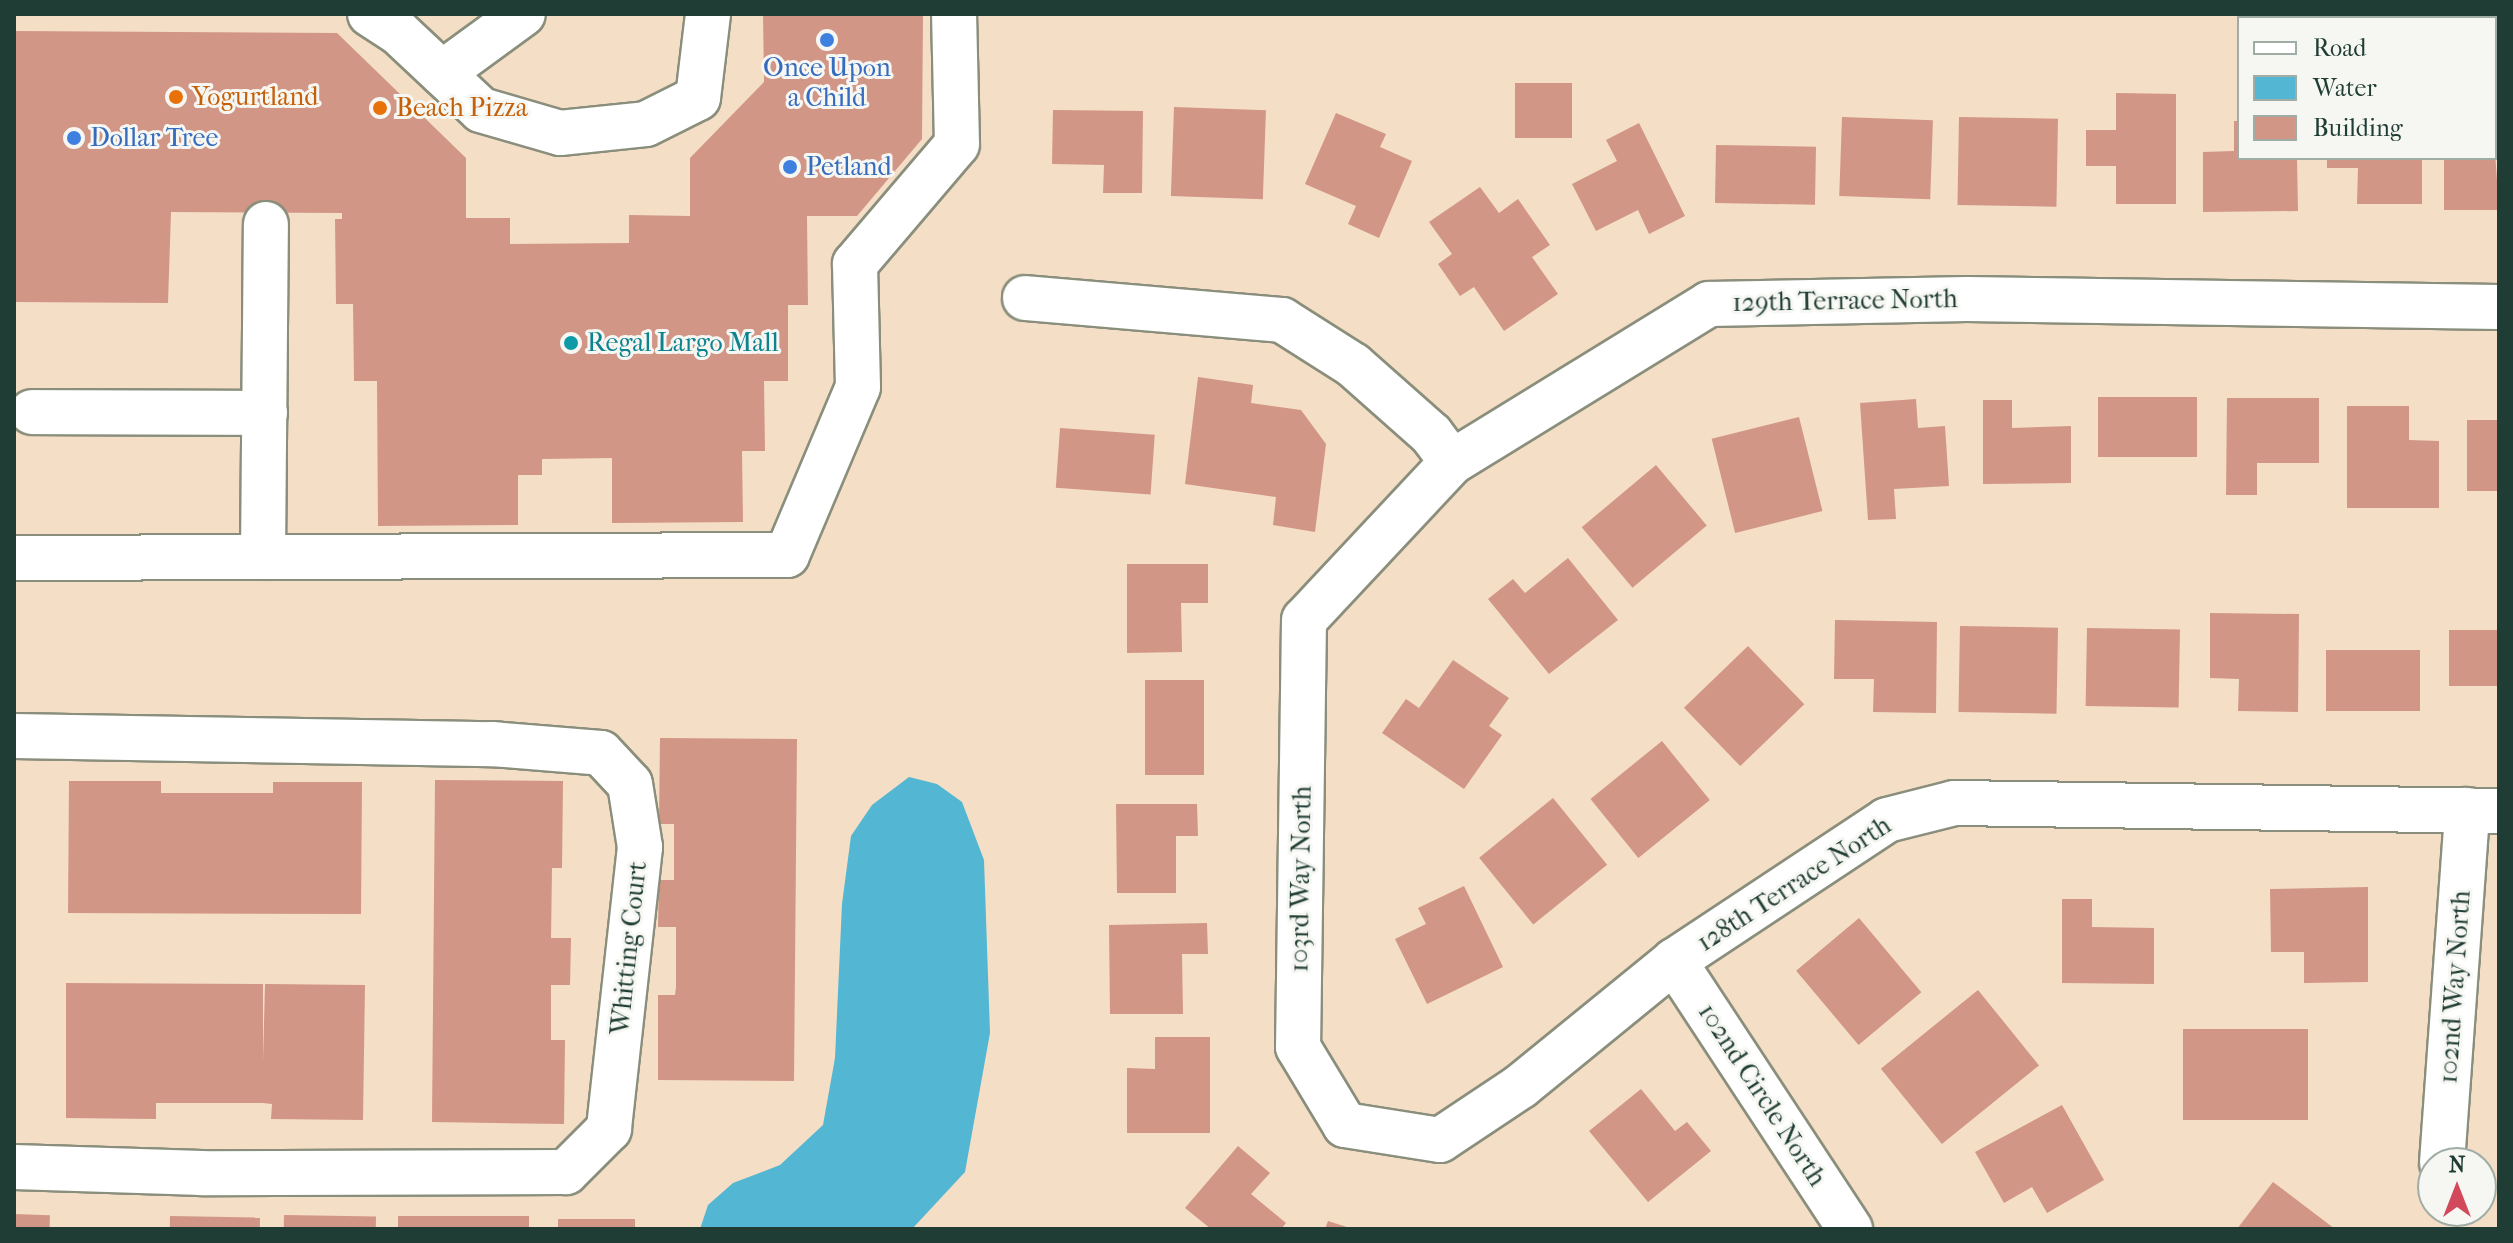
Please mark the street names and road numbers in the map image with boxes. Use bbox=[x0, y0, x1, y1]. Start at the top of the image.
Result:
street label: 129th Terrace North bbox=[1732, 283, 1958, 319]
street label: 103rd Way North bbox=[1284, 785, 1318, 973]
street label: 128th Terrace North bbox=[1691, 810, 1897, 958]
street label: Whitting Court bbox=[604, 860, 654, 1036]
street label: 102nd Way North bbox=[2433, 889, 2477, 1085]
street label: 102nd Circle North bbox=[1691, 998, 1833, 1192]

